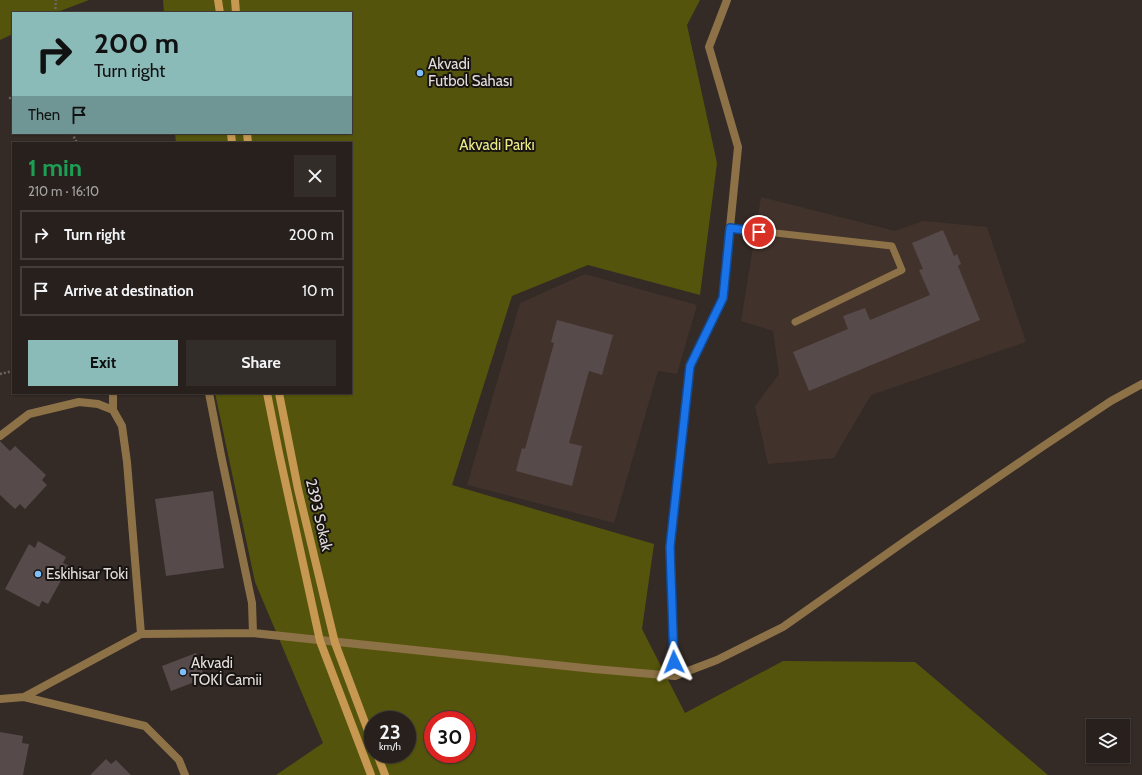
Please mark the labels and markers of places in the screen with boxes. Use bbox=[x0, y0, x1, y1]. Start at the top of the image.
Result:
place label: Akvadi Futbol Sahası bbox=[428, 55, 512, 90]
marker: Akvadi Futbol Sahası bbox=[415, 68, 425, 78]
pin bbox=[742, 215, 776, 249]
place label: Eskihisar Toki bbox=[46, 565, 128, 583]
marker: Eskihisar Toki bbox=[33, 569, 43, 579]
place label: Akvadi TOKİ Camii bbox=[191, 654, 262, 689]
marker: Akvadi TOKİ Camii bbox=[178, 667, 188, 677]

